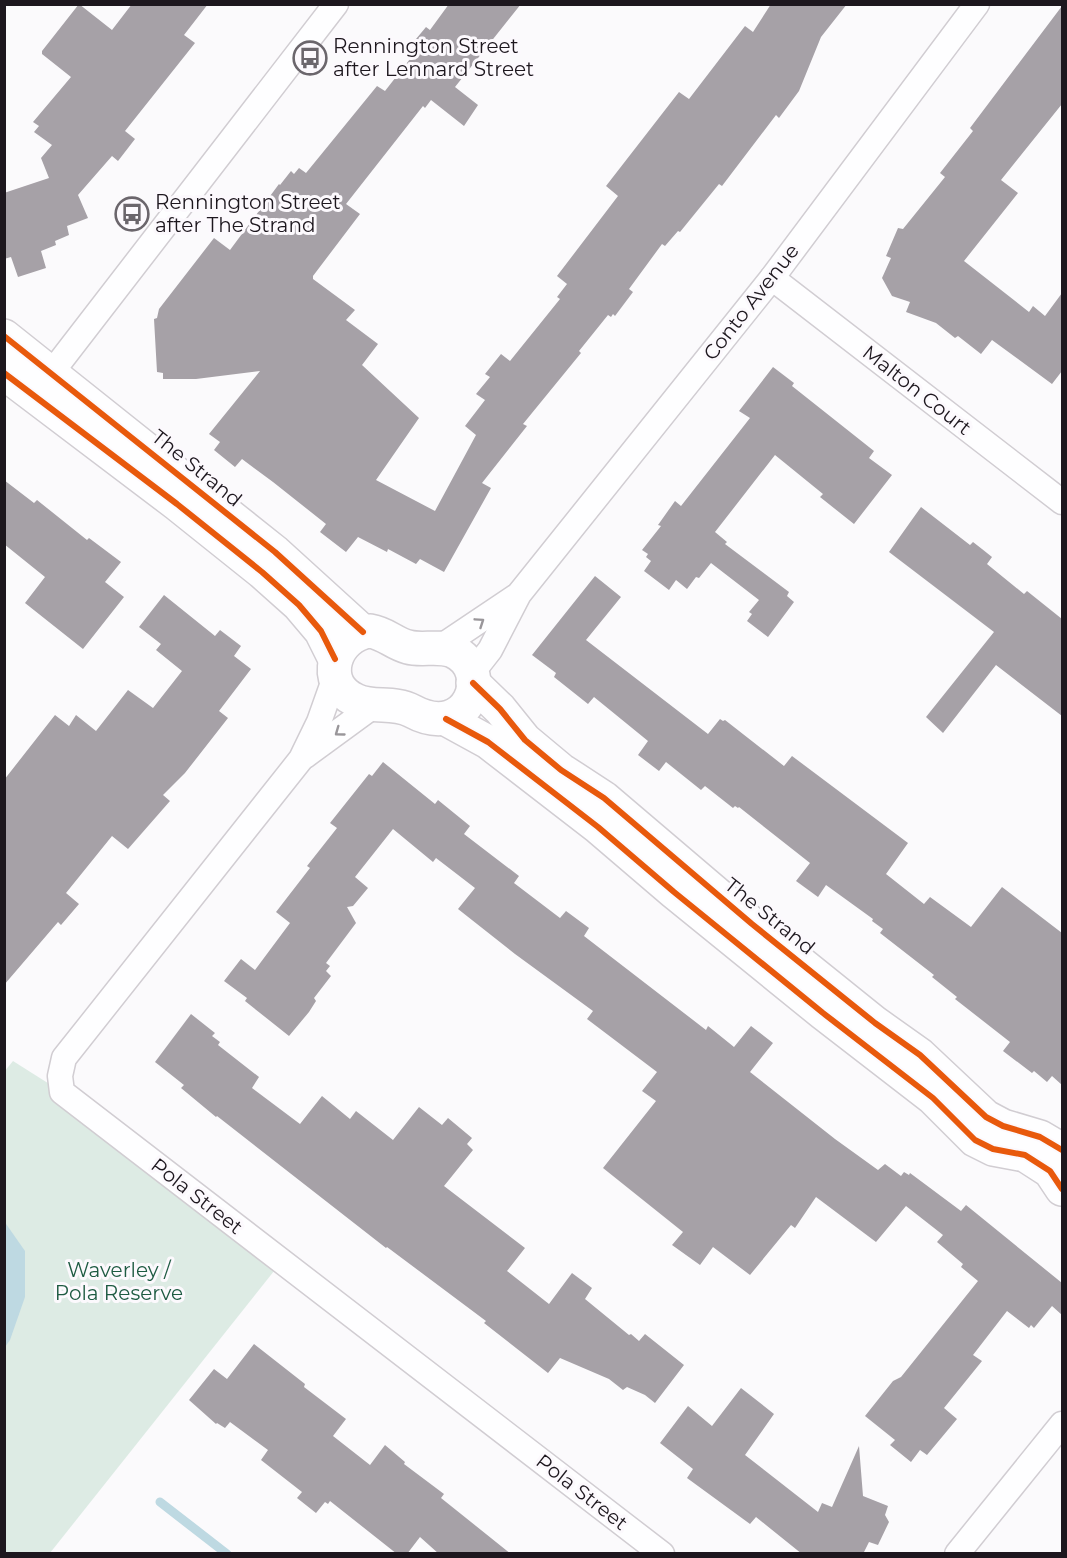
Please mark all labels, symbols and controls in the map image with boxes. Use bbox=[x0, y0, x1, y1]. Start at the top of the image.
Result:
place label: Rennington Street after Lennard Street bbox=[333, 34, 534, 81]
bus stop icon: Rennington Street after Lennard Street bbox=[292, 40, 328, 76]
place label: Rennington Street after The Strand bbox=[155, 190, 341, 237]
bus stop icon: Rennington Street after The Strand bbox=[114, 196, 150, 232]
street label: Conto Avenue bbox=[698, 239, 804, 365]
street label: Malton Court bbox=[858, 340, 976, 440]
street label: The Strand bbox=[147, 424, 247, 512]
one-way arrow bbox=[473, 618, 484, 629]
one-way arrow bbox=[334, 725, 345, 736]
street label: The Strand bbox=[720, 872, 820, 960]
street label: Pola Street bbox=[146, 1153, 248, 1239]
park label: Waverley / Pola Reserve bbox=[55, 1258, 183, 1305]
street label: Pola Street bbox=[531, 1449, 633, 1535]

